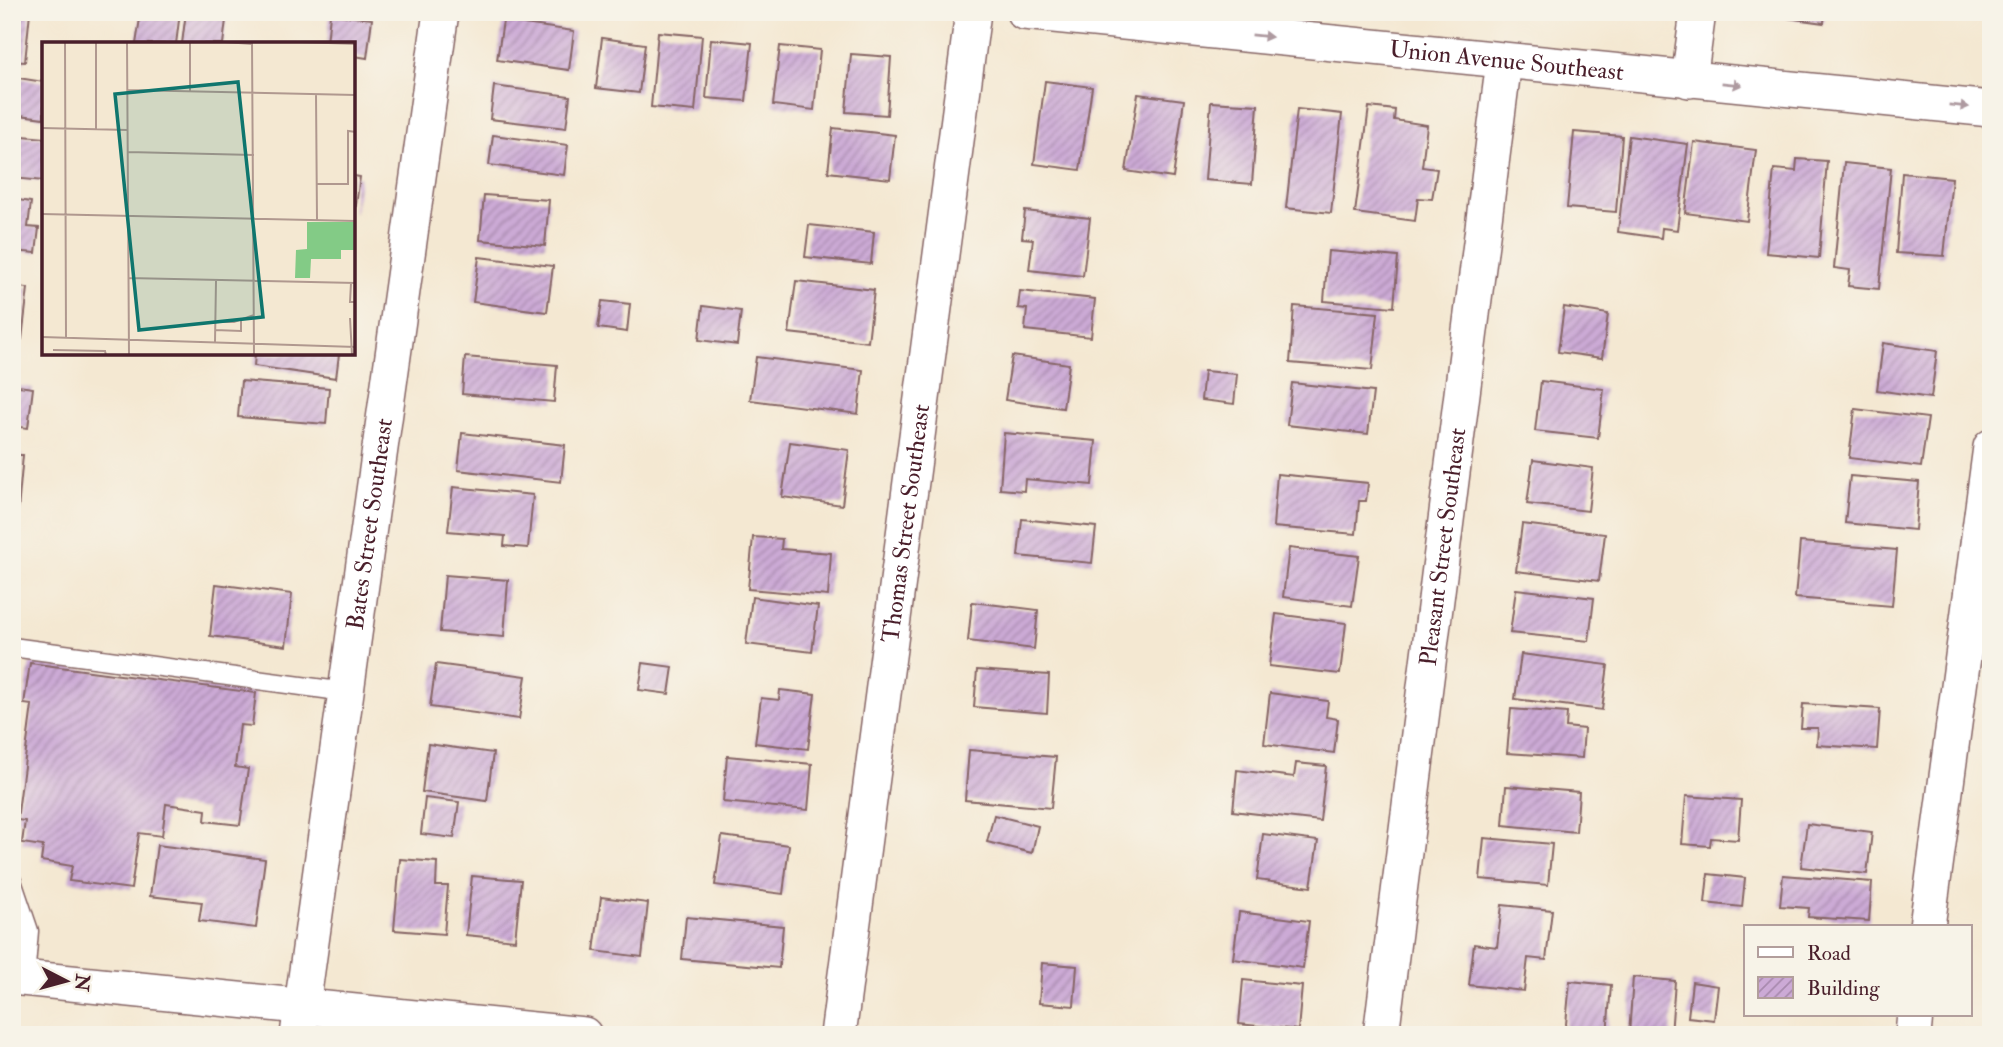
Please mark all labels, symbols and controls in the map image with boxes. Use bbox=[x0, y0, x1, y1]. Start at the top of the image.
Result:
one-way arrow bbox=[1251, 31, 1273, 42]
street label: Union Avenue Southeast bbox=[1388, 34, 1625, 88]
inset map bbox=[42, 42, 355, 355]
one-way arrow bbox=[1721, 79, 1743, 90]
one-way arrow bbox=[1948, 101, 1970, 112]
street label: Thomas Street Southeast bbox=[875, 402, 937, 645]
street label: Bates Street Southeast bbox=[340, 416, 400, 632]
street label: Pleasant Street Southeast bbox=[1413, 426, 1474, 668]
legend bbox=[1744, 925, 1972, 1016]
text: Road bbox=[1807, 940, 1852, 967]
north arrow bbox=[32, 946, 102, 1016]
text: N bbox=[69, 972, 95, 993]
text: Building bbox=[1807, 975, 1880, 1002]

